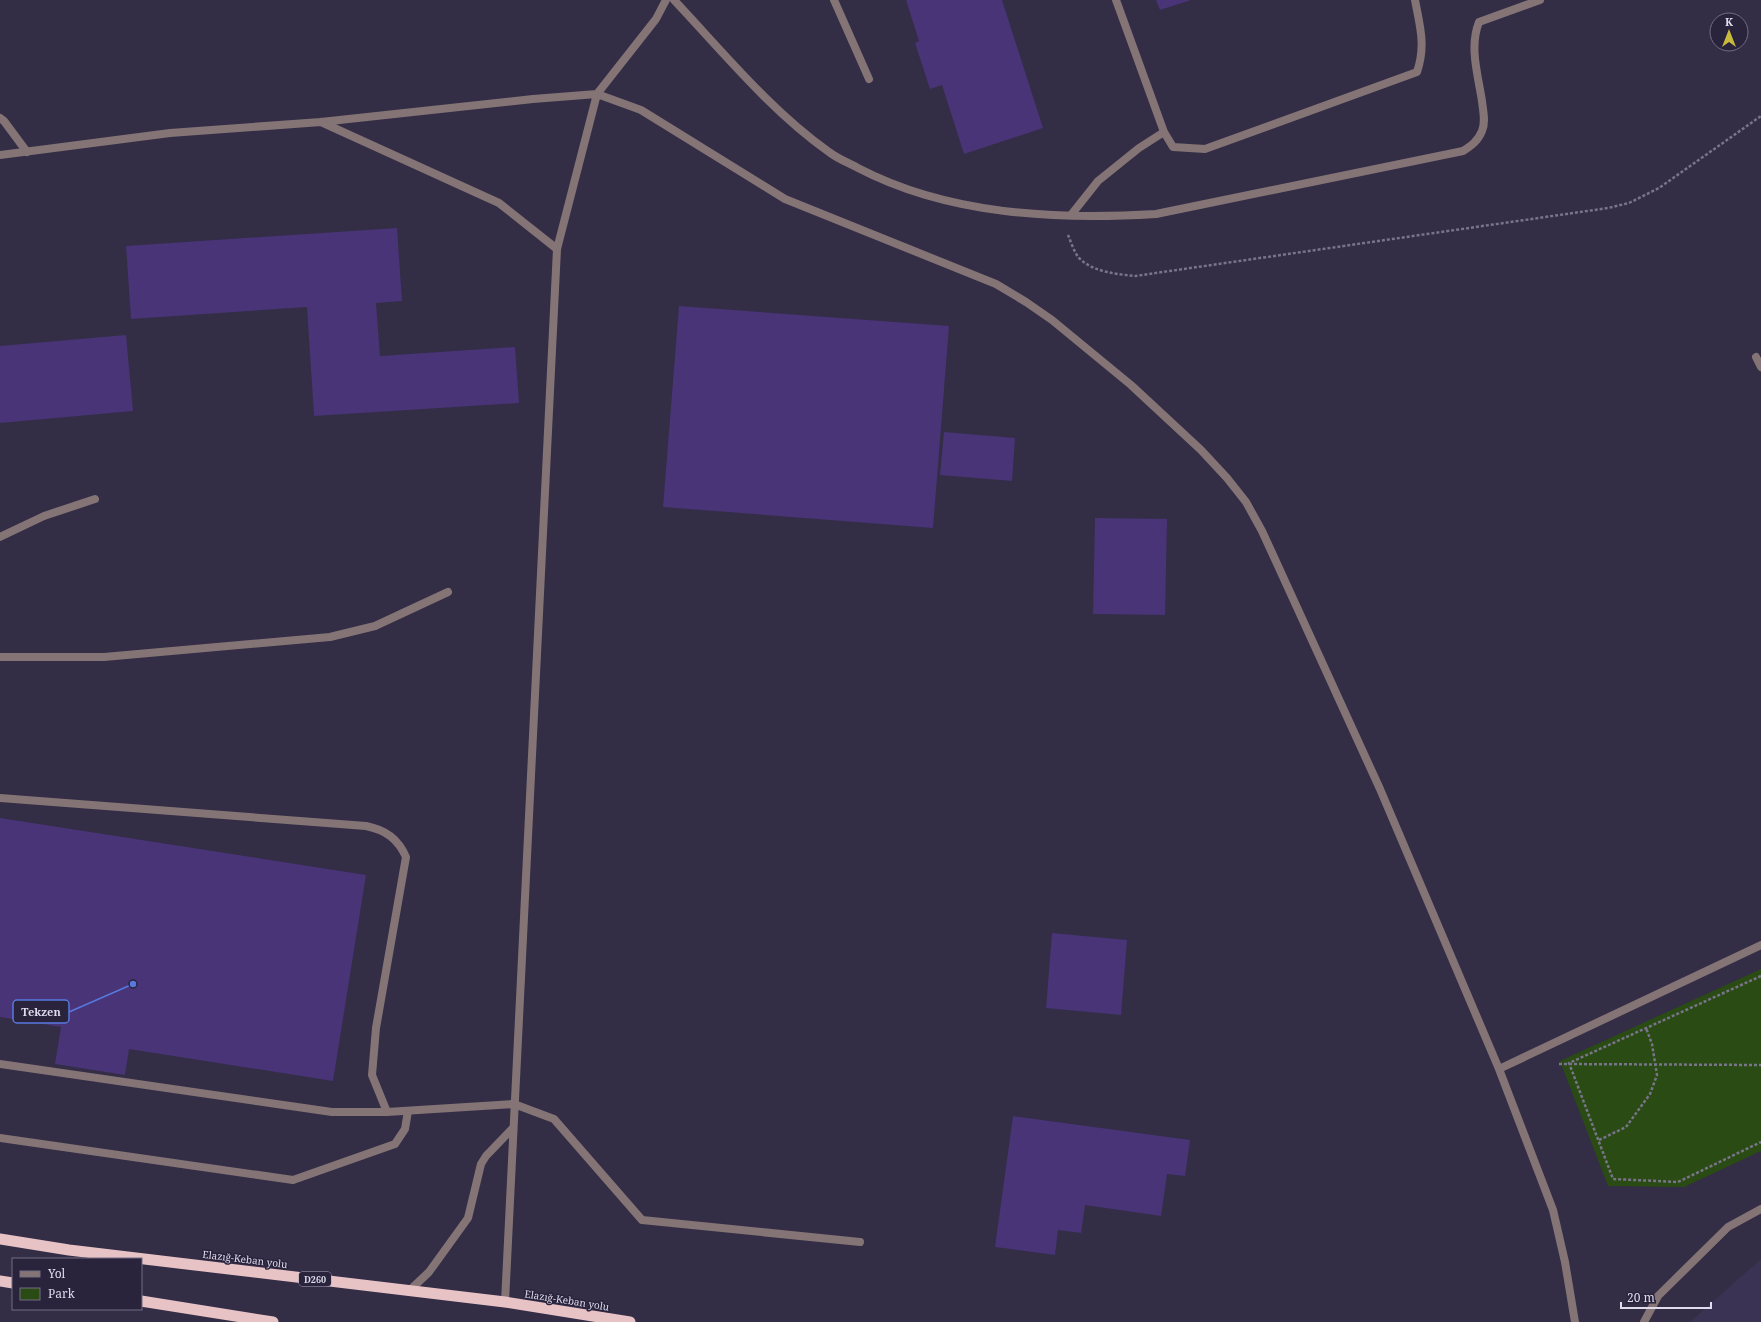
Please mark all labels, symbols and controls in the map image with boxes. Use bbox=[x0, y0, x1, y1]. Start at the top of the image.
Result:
north arrow bbox=[1709, 12, 1749, 52]
text: K bbox=[1725, 14, 1734, 29]
callout: Tekzen bbox=[13, 1000, 69, 1023]
text: Tekzen bbox=[21, 1004, 61, 1019]
street label: Elazığ-Keban yolu bbox=[202, 1247, 289, 1271]
legend bbox=[12, 1258, 142, 1310]
text: Yol bbox=[47, 1265, 66, 1282]
road number: D260 bbox=[299, 1272, 331, 1286]
scale bar bbox=[1621, 1284, 1711, 1310]
text: Park bbox=[48, 1285, 76, 1302]
street label: Elazığ-Keban yolu bbox=[524, 1286, 611, 1314]
text: 20 m bbox=[1627, 1289, 1655, 1306]

